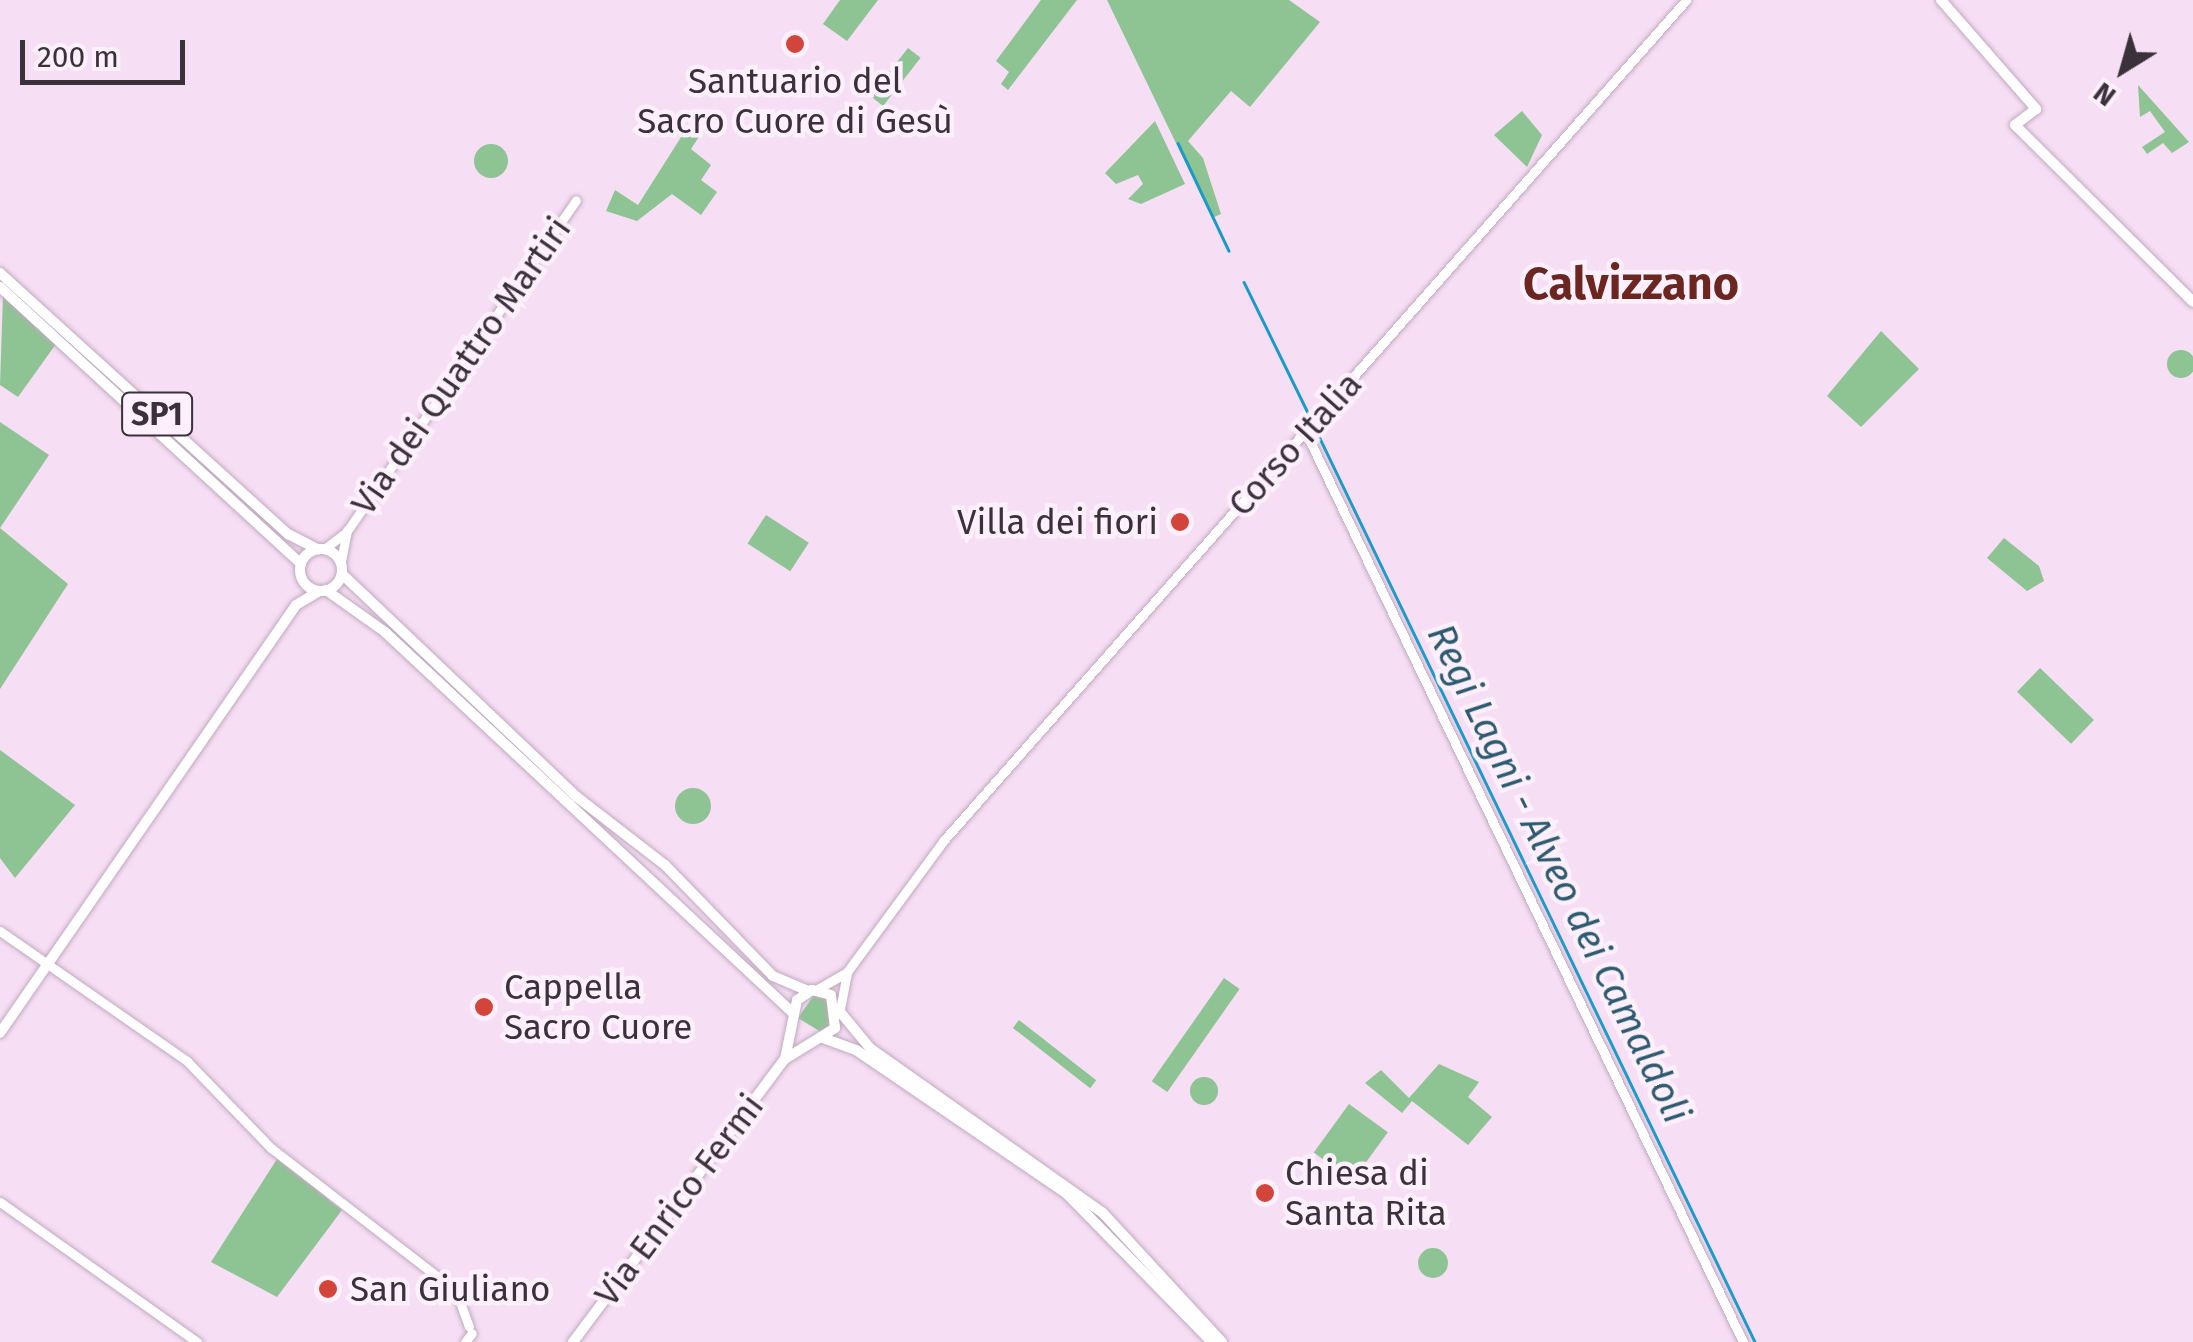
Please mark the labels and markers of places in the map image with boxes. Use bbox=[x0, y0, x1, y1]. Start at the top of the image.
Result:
marker: Santuario del Sacro Cuore di Gesù bbox=[784, 33, 806, 55]
place label: Santuario del Sacro Cuore di Gesù bbox=[637, 60, 953, 142]
place label: Villa dei fiori bbox=[957, 501, 1158, 543]
marker: Villa dei fiori bbox=[1167, 509, 1193, 535]
place label: Cappella Sacro Cuore bbox=[504, 966, 692, 1048]
marker: Cappella Sacro Cuore bbox=[473, 996, 495, 1018]
place label: Chiesa di Santa Rita bbox=[1285, 1152, 1447, 1234]
marker: Chiesa di Santa Rita bbox=[1254, 1182, 1276, 1204]
place label: San Giuliano bbox=[350, 1268, 550, 1310]
marker: San Giuliano bbox=[315, 1276, 341, 1302]

